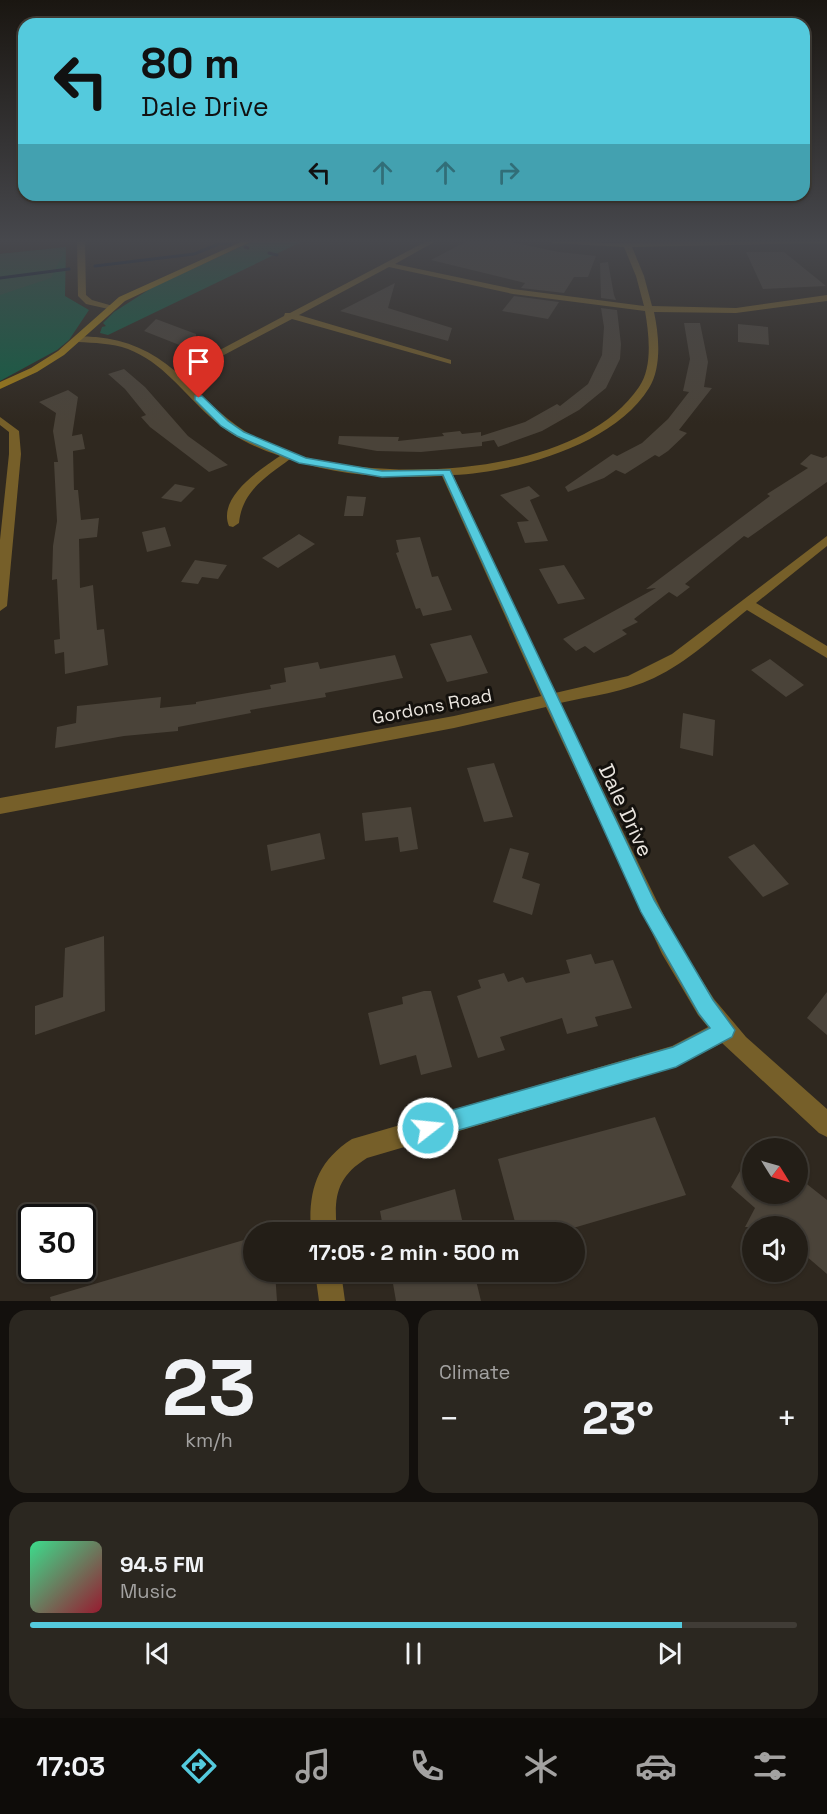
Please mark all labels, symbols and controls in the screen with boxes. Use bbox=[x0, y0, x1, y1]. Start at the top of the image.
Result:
text: 80 m bbox=[141, 37, 240, 90]
icon: left bbox=[42, 42, 120, 120]
text: Dale Drive bbox=[141, 89, 269, 124]
icon: left bbox=[303, 156, 336, 189]
icon: ahead bbox=[366, 156, 399, 189]
icon: ahead bbox=[429, 156, 462, 189]
icon: right bbox=[492, 156, 525, 189]
pin bbox=[173, 336, 224, 398]
icon: arrive bbox=[182, 345, 215, 378]
street label: Gordons Road bbox=[370, 683, 494, 729]
street label: Dale Drive bbox=[593, 759, 659, 861]
position arrow bbox=[396, 1096, 460, 1160]
north arrow bbox=[742, 1138, 808, 1204]
map controls bbox=[742, 1138, 808, 1282]
speed limit sign: 30 bbox=[18, 1204, 96, 1282]
button: sound bbox=[742, 1216, 808, 1282]
text: 17:05 · 2 min · 500 m bbox=[308, 1238, 520, 1266]
text: 23 bbox=[162, 1338, 256, 1438]
text: Climate bbox=[439, 1359, 510, 1385]
text: 23° bbox=[582, 1390, 654, 1447]
text: − bbox=[439, 1398, 459, 1440]
text: + bbox=[777, 1398, 797, 1440]
text: km/h bbox=[185, 1427, 233, 1453]
text: 94.5 FM bbox=[120, 1550, 204, 1578]
text: Music bbox=[120, 1578, 177, 1604]
icon: previous bbox=[141, 1637, 174, 1670]
icon: pause bbox=[397, 1637, 430, 1670]
icon: next bbox=[653, 1637, 686, 1670]
icon: directions bbox=[178, 1745, 220, 1787]
icon: music bbox=[292, 1745, 334, 1787]
icon: phone bbox=[406, 1745, 448, 1787]
icon: climate bbox=[520, 1745, 562, 1787]
icon: car bbox=[635, 1745, 677, 1787]
icon: filters bbox=[749, 1745, 791, 1787]
text: 17:03 bbox=[36, 1749, 105, 1784]

